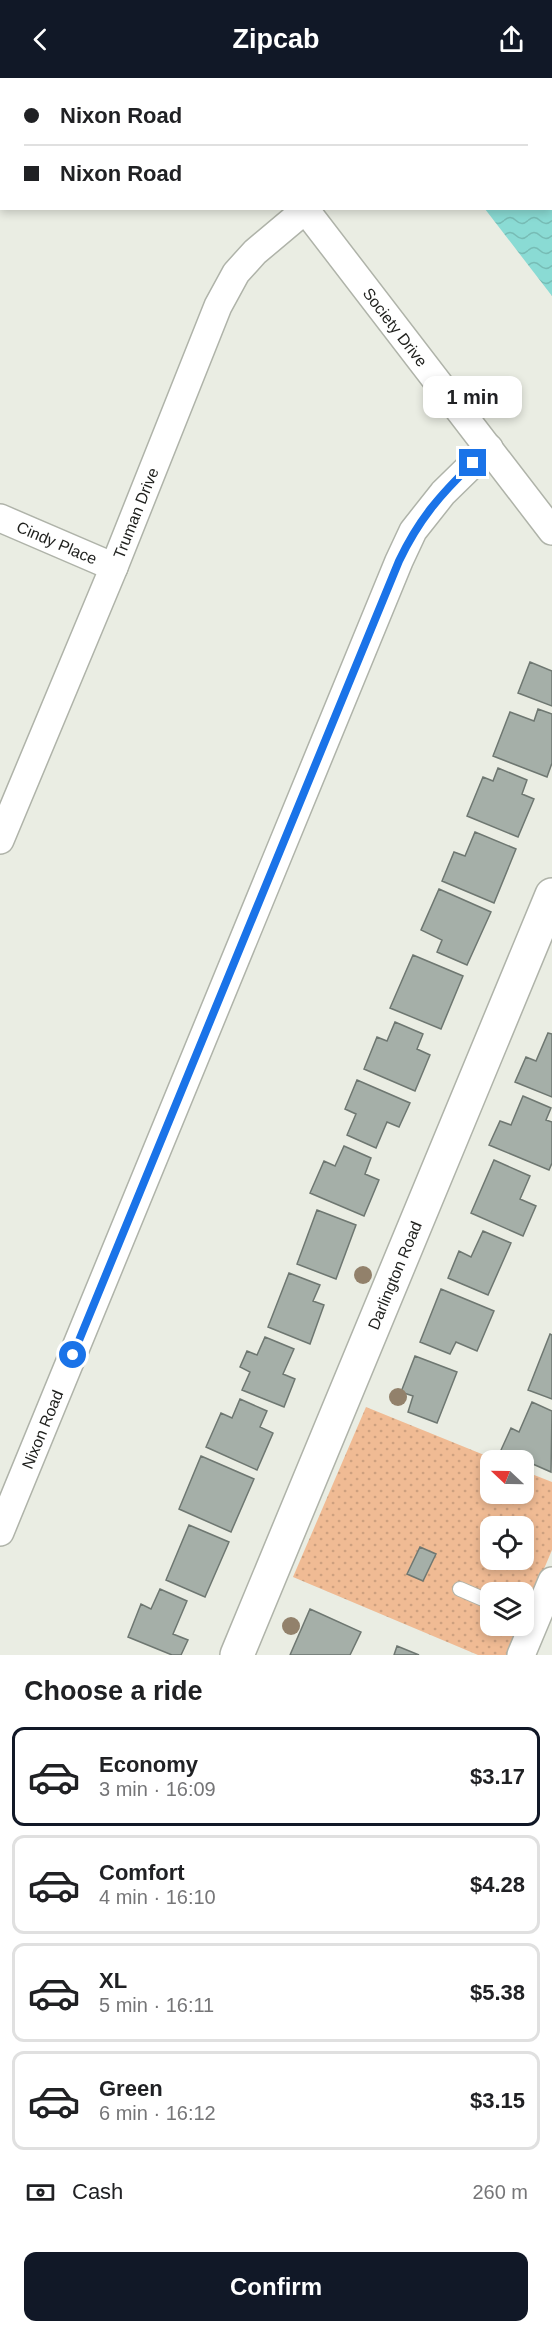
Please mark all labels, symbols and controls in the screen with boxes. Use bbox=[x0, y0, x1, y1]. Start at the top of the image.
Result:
icon: back bbox=[24, 23, 57, 56]
icon: share bbox=[495, 23, 528, 56]
text: Zipcab bbox=[232, 24, 320, 54]
text: Nixon Road bbox=[60, 103, 182, 128]
text: Nixon Road bbox=[60, 161, 182, 186]
street label: Society Drive bbox=[360, 284, 431, 370]
callout: 1 min bbox=[424, 376, 522, 418]
text: 1 min bbox=[446, 386, 499, 408]
route end bbox=[459, 449, 486, 476]
street label: Truman Drive bbox=[110, 465, 161, 561]
street label: Cindy Place bbox=[14, 518, 100, 567]
street label: Darlington Road bbox=[364, 1219, 424, 1332]
route start bbox=[59, 1341, 86, 1368]
street label: Nixon Road bbox=[18, 1387, 66, 1471]
north arrow bbox=[480, 1450, 534, 1504]
map controls bbox=[480, 1450, 534, 1636]
button: locate bbox=[480, 1516, 534, 1570]
button: layers bbox=[480, 1582, 534, 1636]
text: Choose a ride bbox=[24, 1676, 203, 1706]
icon: car bbox=[27, 1750, 81, 1804]
text: Economy bbox=[99, 1752, 198, 1777]
text: $3.17 bbox=[470, 1764, 525, 1789]
text: 3 min · 16:09 bbox=[99, 1778, 216, 1800]
icon: car bbox=[27, 1858, 81, 1912]
text: Comfort bbox=[99, 1860, 185, 1885]
text: $4.28 bbox=[470, 1872, 525, 1897]
text: 4 min · 16:10 bbox=[99, 1886, 216, 1908]
icon: car bbox=[27, 1966, 81, 2020]
text: XL bbox=[99, 1968, 127, 1993]
text: $5.38 bbox=[470, 1980, 525, 2005]
text: 5 min · 16:11 bbox=[99, 1994, 214, 2016]
icon: car bbox=[27, 2074, 81, 2128]
text: Green bbox=[99, 2076, 163, 2101]
text: $3.15 bbox=[470, 2088, 525, 2113]
text: 6 min · 16:12 bbox=[99, 2102, 216, 2124]
icon: cash bbox=[24, 2176, 57, 2209]
text: Cash bbox=[72, 2179, 123, 2204]
text: 260 m bbox=[472, 2181, 528, 2203]
button: Confirm bbox=[24, 2252, 528, 2321]

